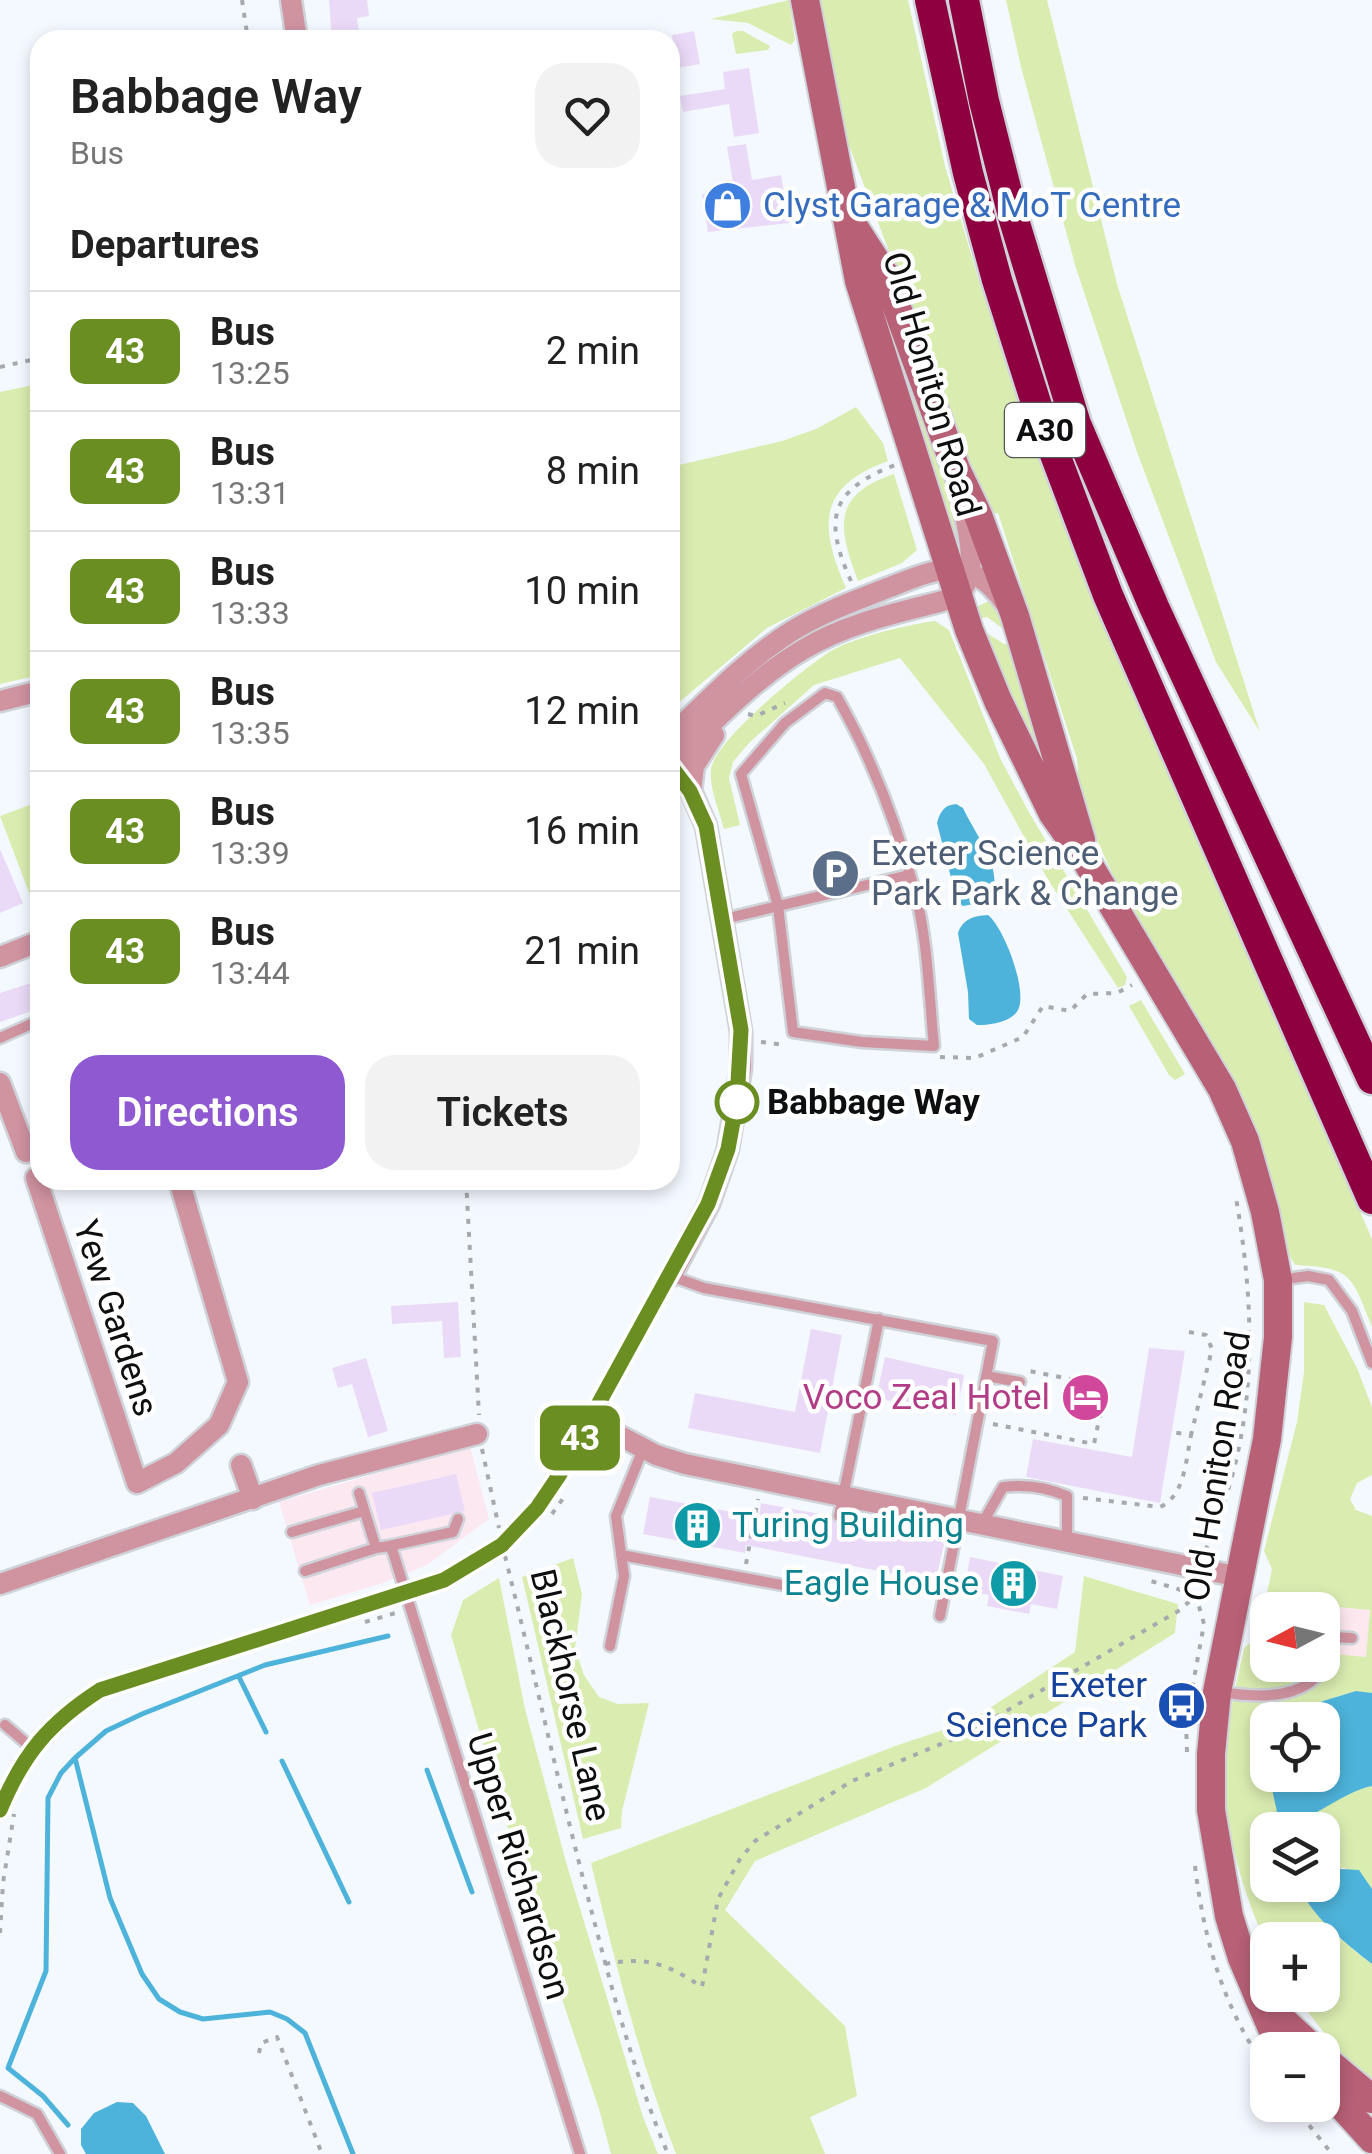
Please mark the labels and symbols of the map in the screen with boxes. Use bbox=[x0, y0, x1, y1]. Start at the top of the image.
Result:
shop icon: Clyst Garage & MoT Centre bbox=[702, 179, 754, 231]
place label: Clyst Garage & MoT Centre bbox=[763, 185, 1181, 226]
street label: Old Honiton Road bbox=[874, 247, 989, 521]
road number: A30 bbox=[1005, 403, 1085, 457]
place label: Exeter Science Park Park & Change bbox=[871, 833, 1179, 914]
parking icon: Exeter Science Park Park & Change bbox=[810, 847, 862, 899]
marker: Babbage Way bbox=[716, 1081, 758, 1123]
place label: Babbage Way bbox=[767, 1082, 980, 1123]
street label: Yew Gardens bbox=[65, 1215, 166, 1421]
street label: Old Honiton Road bbox=[1176, 1328, 1259, 1604]
hotel icon: Voco Zeal Hotel bbox=[1059, 1371, 1111, 1423]
place label: Voco Zeal Hotel bbox=[803, 1377, 1050, 1418]
line badge: 43 bbox=[535, 1406, 625, 1470]
building icon: Turing Building bbox=[671, 1499, 723, 1551]
place label: Turing Building bbox=[732, 1505, 964, 1546]
building icon: Eagle House bbox=[988, 1557, 1040, 1609]
place label: Eagle House bbox=[784, 1563, 979, 1604]
street label: Blackhorse Lane bbox=[522, 1565, 619, 1825]
north arrow bbox=[1250, 1592, 1340, 1682]
place label: Exeter Science Park bbox=[945, 1665, 1147, 1746]
bus stop icon: Exeter Science Park bbox=[1156, 1679, 1208, 1731]
street label: Upper Richardson bbox=[459, 1728, 579, 2004]

